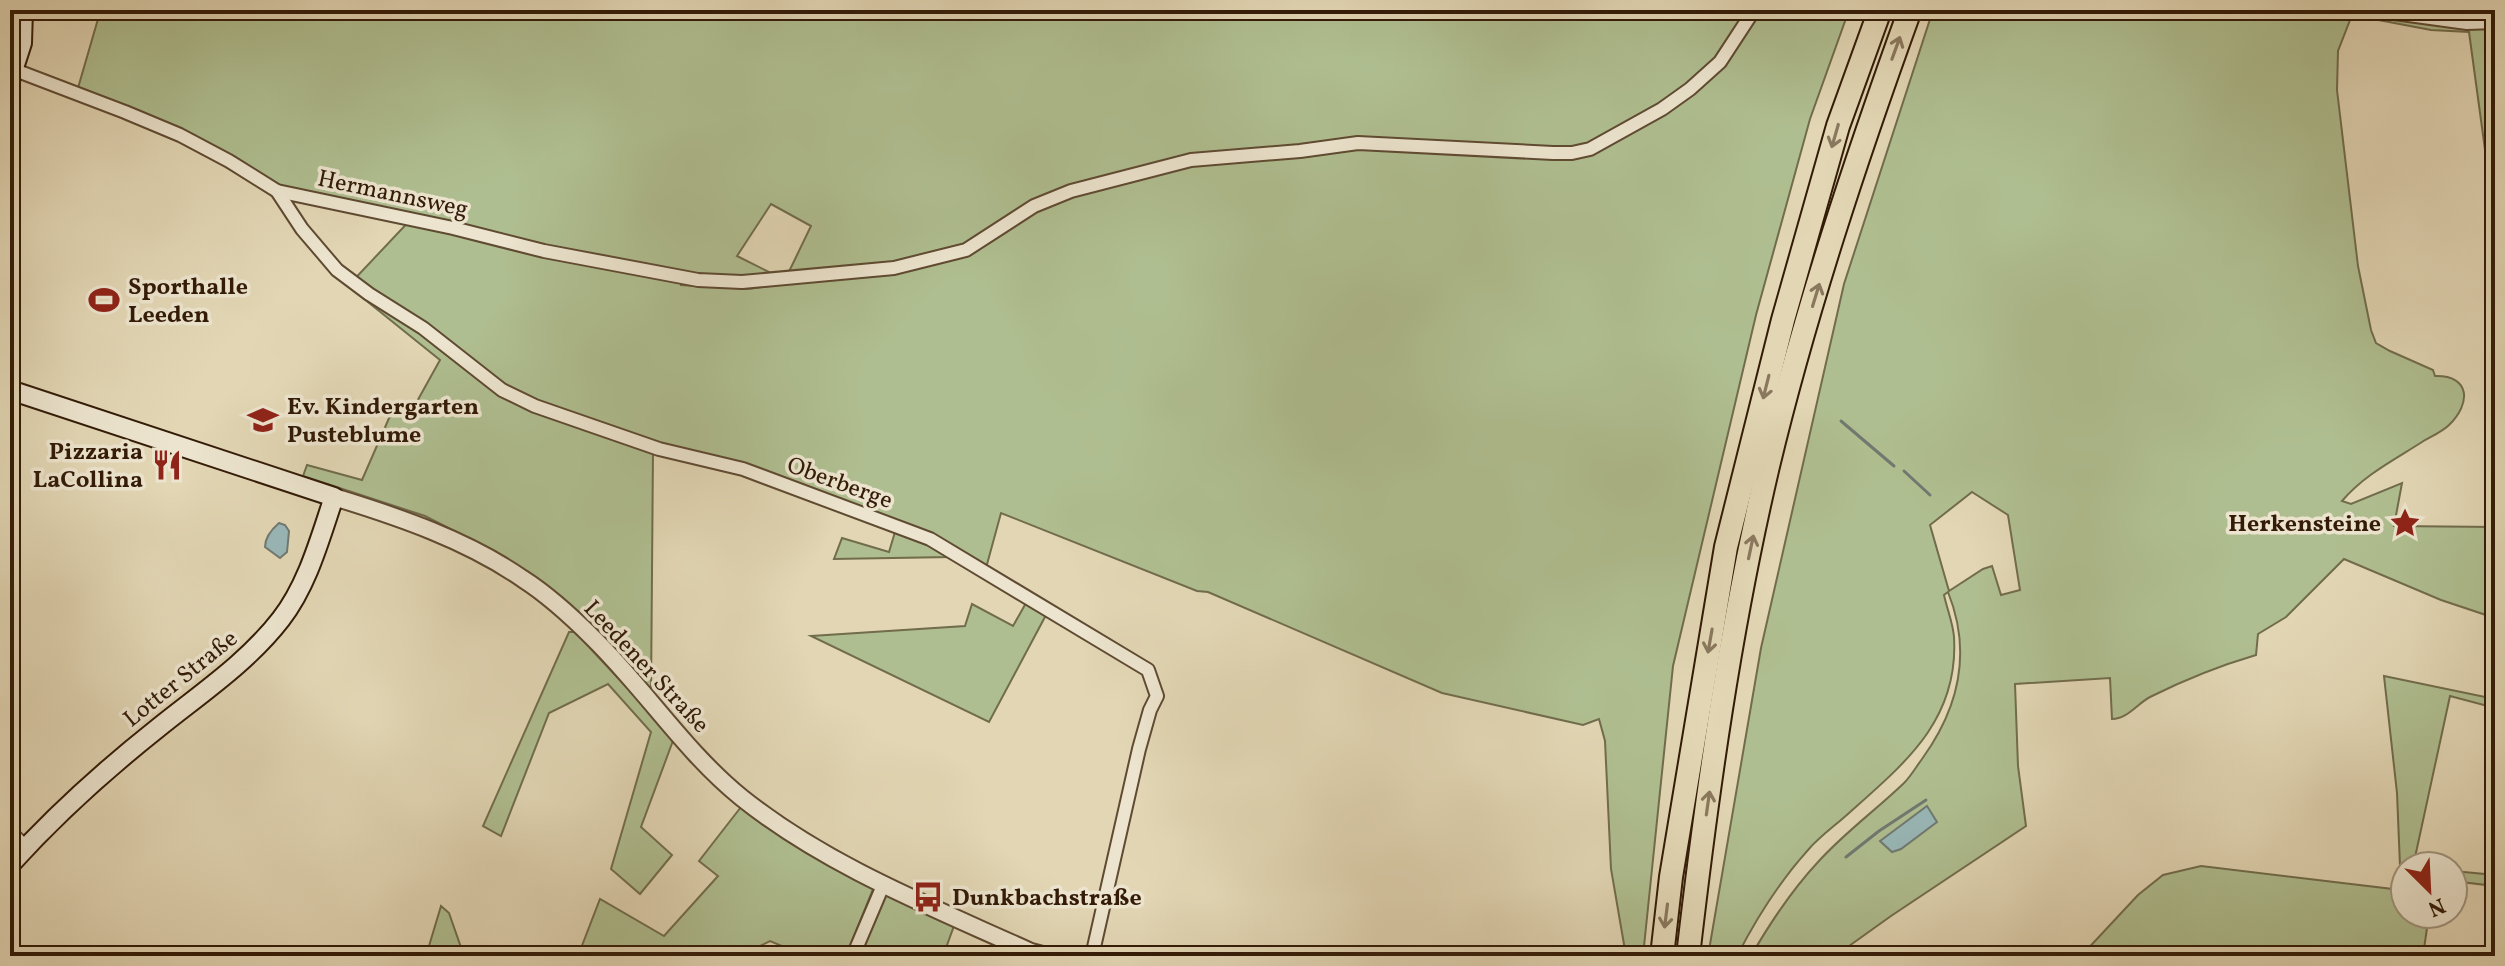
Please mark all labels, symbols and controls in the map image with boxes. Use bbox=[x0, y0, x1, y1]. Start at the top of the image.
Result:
one-way arrow bbox=[1890, 36, 1904, 61]
one-way arrow bbox=[1827, 123, 1842, 149]
street label: Hermannsweg bbox=[314, 162, 471, 228]
place label: Sporthalle Leeden bbox=[128, 271, 248, 333]
sports icon: Sporthalle Leeden bbox=[87, 283, 121, 317]
one-way arrow bbox=[1810, 283, 1824, 308]
one-way arrow bbox=[1757, 374, 1772, 399]
place label: Ev. Kindergarten Pusteblume bbox=[287, 391, 479, 453]
school or university icon: Ev. Kindergarten Pusteblume bbox=[246, 403, 280, 437]
place label: Pizzaria LaCollina bbox=[33, 436, 143, 498]
restaurant icon: Pizzaria LaCollina bbox=[150, 448, 184, 482]
street label: Oberberge bbox=[782, 449, 897, 519]
place icon: Herkensteine bbox=[2388, 506, 2422, 540]
place label: Herkensteine bbox=[2228, 508, 2381, 542]
one-way arrow bbox=[1744, 534, 1759, 560]
street label: Leedener Straße bbox=[575, 593, 716, 742]
street label: Lotter Straße bbox=[117, 623, 246, 736]
one-way arrow bbox=[1701, 627, 1716, 653]
one-way arrow bbox=[1701, 791, 1716, 816]
north arrow bbox=[2389, 850, 2469, 930]
bus stop icon: Dunkbachstraße bbox=[911, 880, 945, 914]
place label: Dunkbachstraße bbox=[952, 882, 1142, 916]
text: N bbox=[2422, 889, 2450, 923]
one-way arrow bbox=[1659, 902, 1674, 929]

